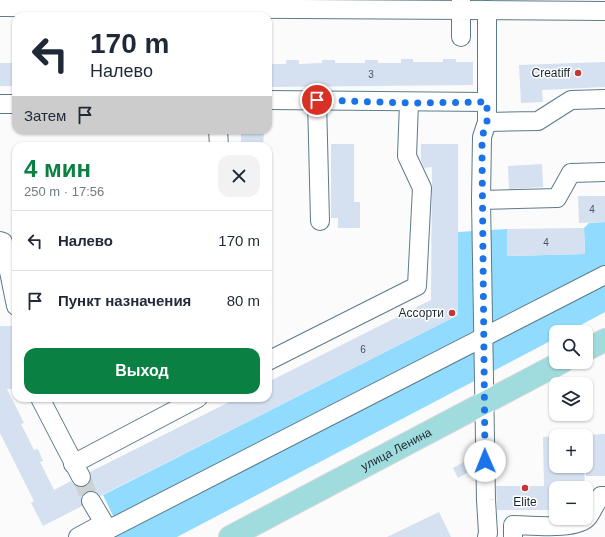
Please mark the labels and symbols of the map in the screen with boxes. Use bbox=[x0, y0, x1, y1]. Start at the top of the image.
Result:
place label: Creatiff bbox=[532, 66, 571, 80]
marker: Creatiff bbox=[573, 68, 583, 78]
house number: 3 bbox=[368, 69, 374, 80]
pin bbox=[300, 83, 334, 117]
house number: 4 bbox=[589, 204, 595, 215]
house number: 4 bbox=[543, 237, 549, 248]
place label: Ассорти bbox=[399, 306, 444, 320]
marker: Ассорти bbox=[447, 308, 457, 318]
house number: 6 bbox=[360, 344, 366, 355]
street label: улица Ленина bbox=[359, 425, 434, 474]
position arrow bbox=[464, 440, 506, 482]
marker: Elite bbox=[520, 483, 530, 493]
place label: Elite bbox=[513, 495, 537, 509]

